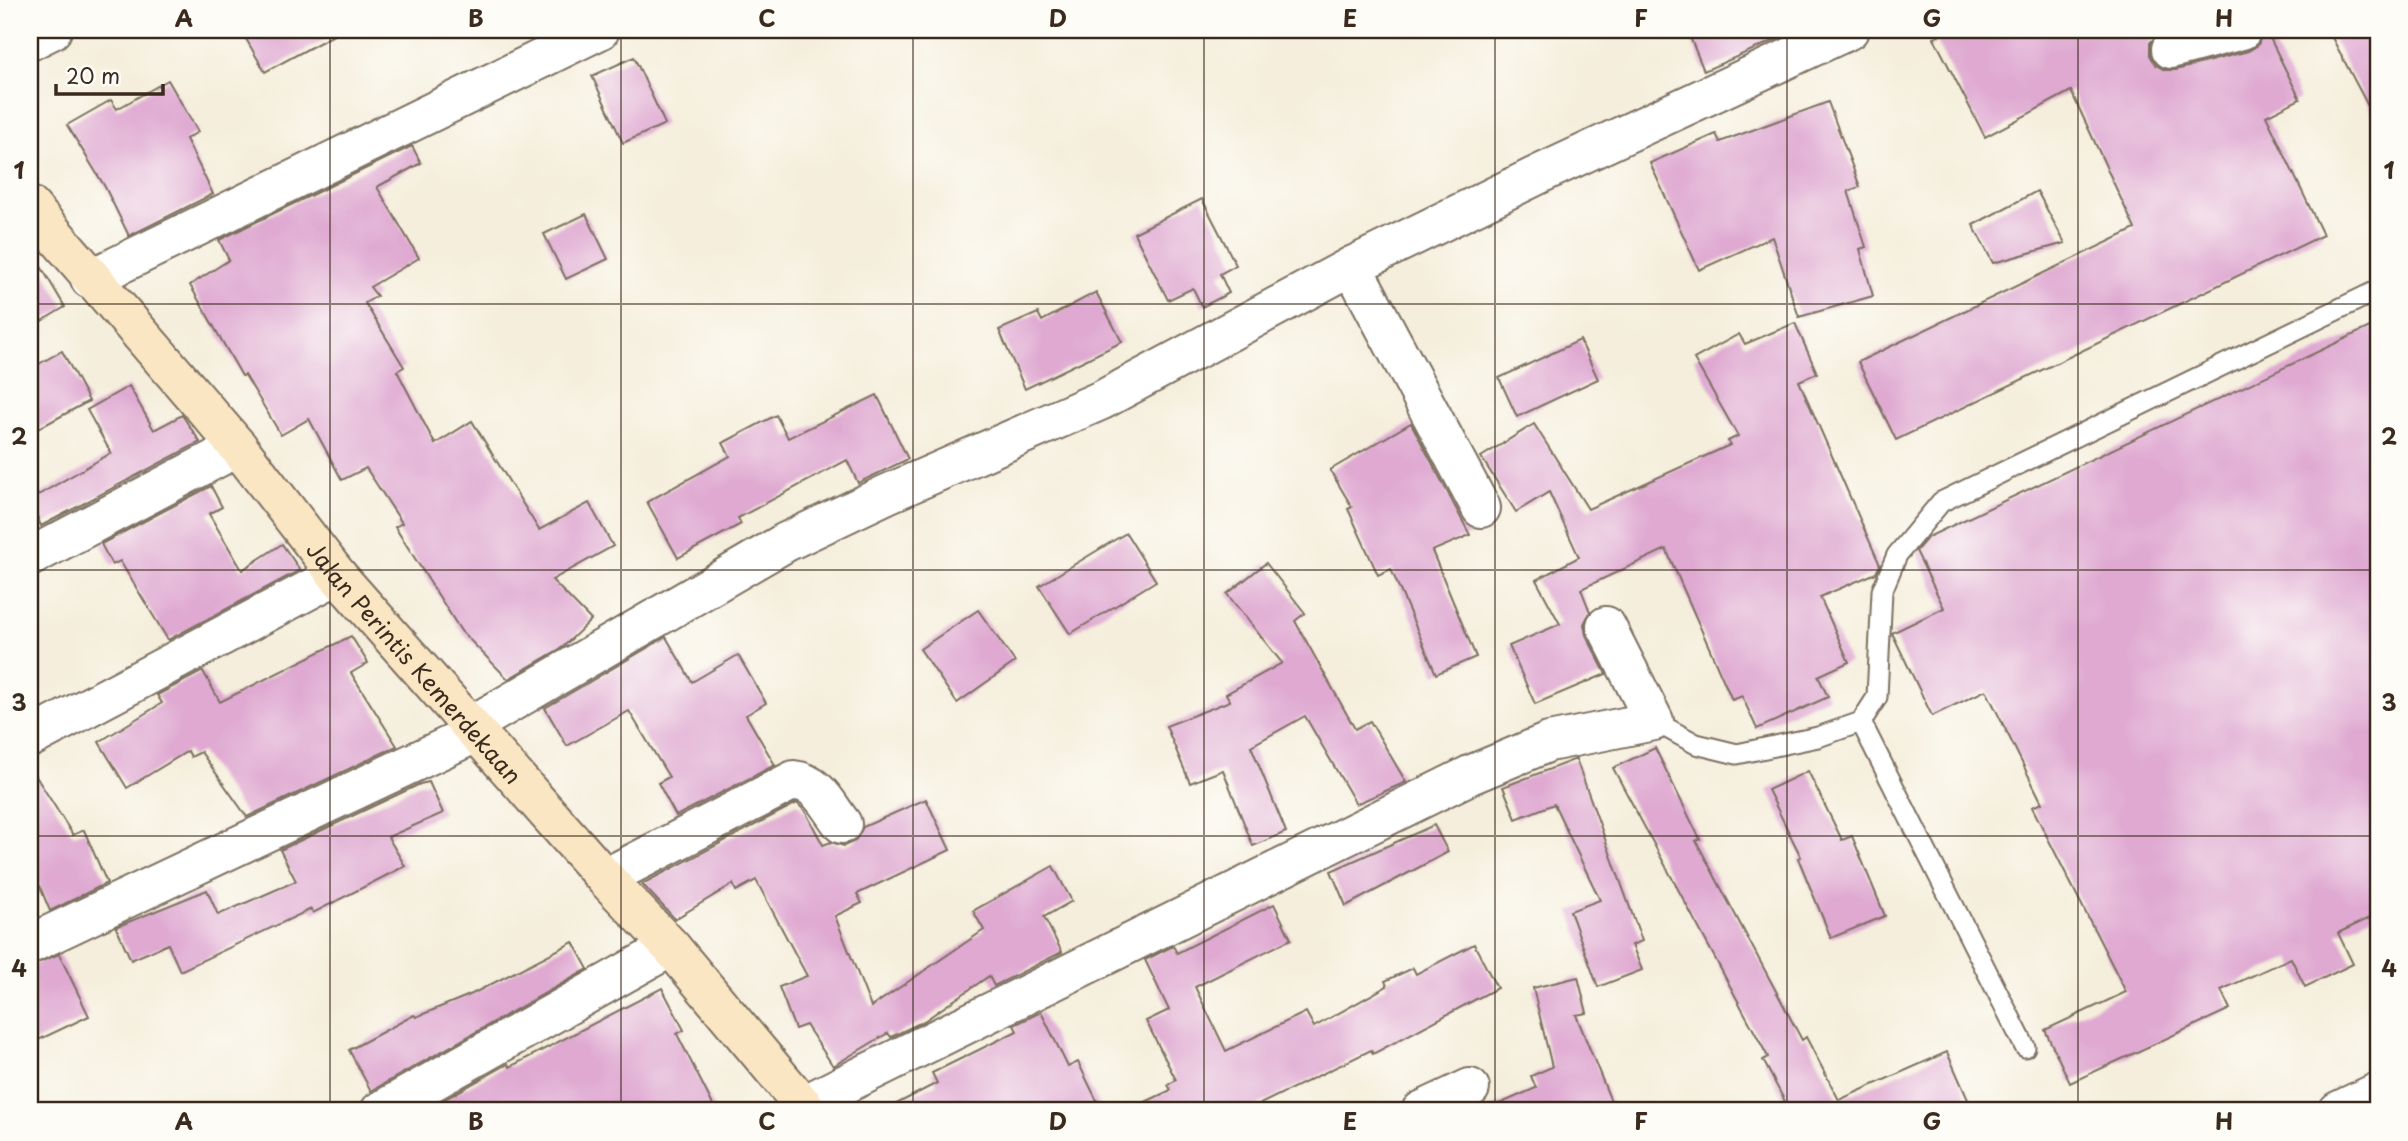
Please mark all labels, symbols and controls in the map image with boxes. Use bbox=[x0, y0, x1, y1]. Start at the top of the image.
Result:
text: A bbox=[175, 0, 193, 35]
text: B bbox=[468, 0, 484, 35]
text: C bbox=[758, 0, 776, 35]
text: D bbox=[1049, 0, 1067, 35]
text: E bbox=[1343, 0, 1357, 35]
text: F bbox=[1634, 0, 1648, 35]
text: G bbox=[1923, 0, 1941, 35]
text: H bbox=[2215, 0, 2233, 35]
scale bar bbox=[56, 52, 163, 96]
text: 20 m bbox=[66, 59, 120, 91]
text: 1 bbox=[14, 152, 25, 187]
text: 1 bbox=[2384, 152, 2395, 187]
text: 2 bbox=[11, 418, 27, 453]
text: 2 bbox=[2381, 418, 2397, 453]
street label: Jalan Perintis Kemerdekaan bbox=[299, 533, 531, 791]
text: 3 bbox=[11, 684, 27, 719]
text: 3 bbox=[2381, 684, 2397, 719]
text: 4 bbox=[11, 950, 27, 985]
text: 4 bbox=[2381, 950, 2397, 985]
text: A bbox=[175, 1103, 193, 1138]
text: B bbox=[468, 1103, 484, 1138]
text: C bbox=[758, 1103, 776, 1138]
text: D bbox=[1049, 1103, 1067, 1138]
text: E bbox=[1343, 1103, 1357, 1138]
text: F bbox=[1634, 1103, 1648, 1138]
text: G bbox=[1923, 1103, 1941, 1138]
text: H bbox=[2215, 1103, 2233, 1138]

